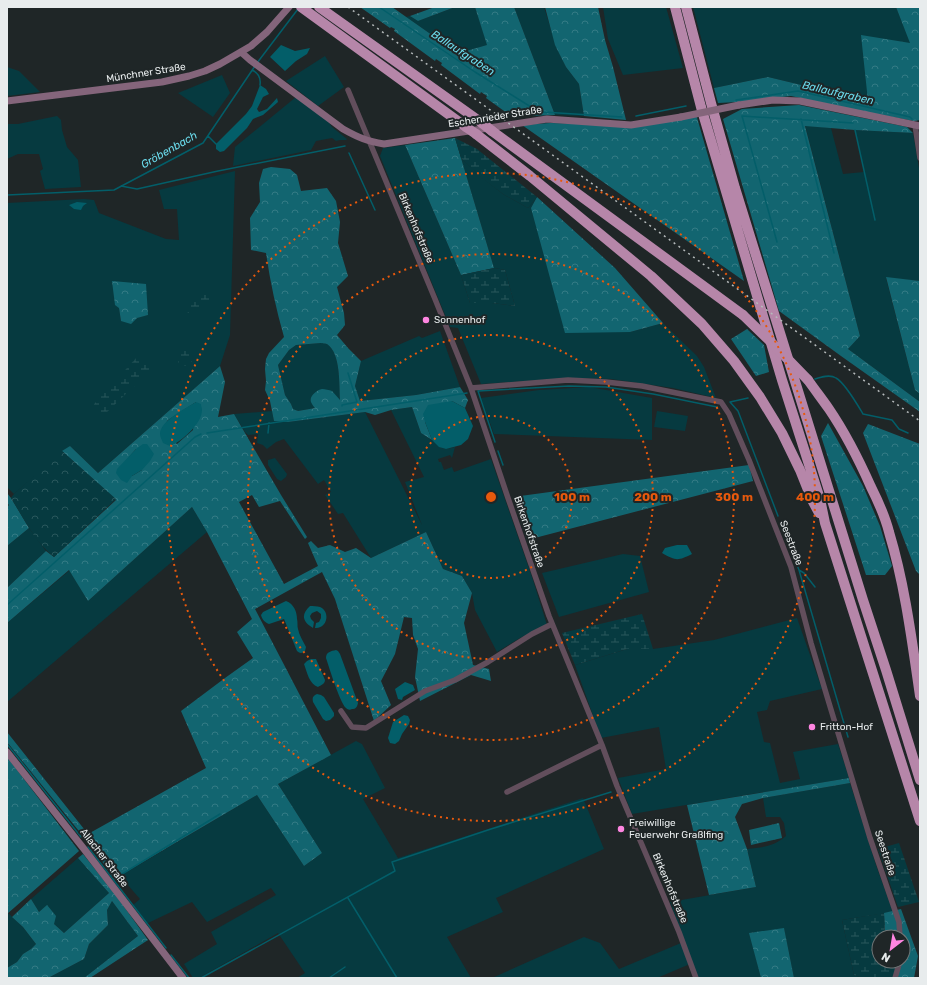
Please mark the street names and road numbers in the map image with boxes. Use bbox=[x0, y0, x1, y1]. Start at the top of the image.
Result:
street label: Münchner Straße bbox=[105, 61, 187, 85]
street label: Eschenrieder Straße bbox=[447, 104, 543, 130]
street label: Birkenhofstraße bbox=[396, 191, 436, 265]
street label: Birkenhofstraße bbox=[511, 495, 547, 570]
street label: Seestraße bbox=[777, 519, 805, 568]
street label: Allacher Straße bbox=[77, 826, 131, 890]
street label: Seestraße bbox=[872, 829, 898, 878]
street label: Birkenhofstraße bbox=[650, 851, 690, 925]

